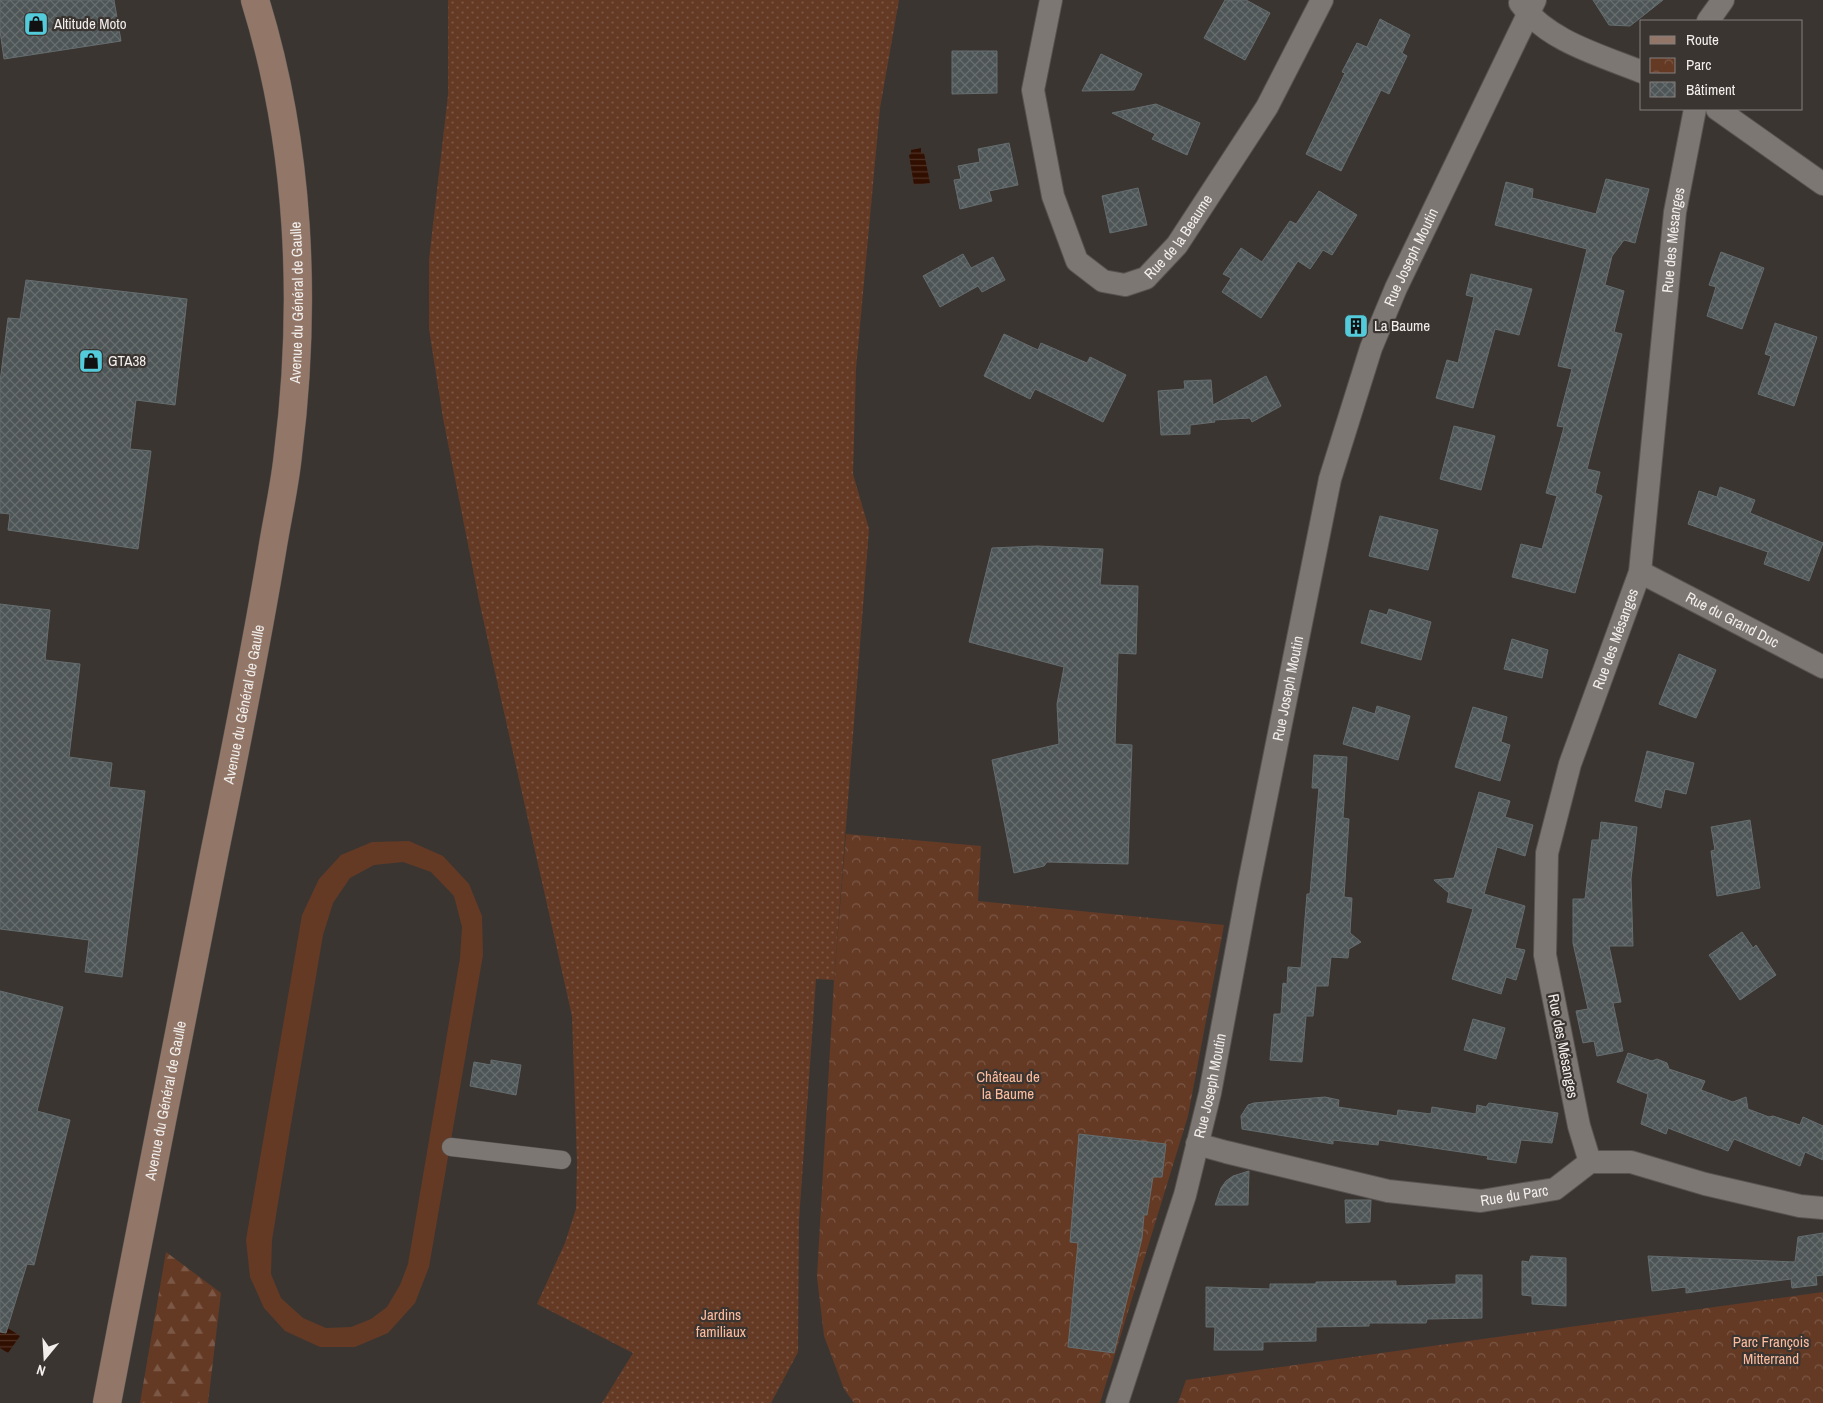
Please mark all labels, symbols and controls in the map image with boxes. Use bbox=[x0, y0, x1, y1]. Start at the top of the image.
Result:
shop icon: Altitude Moto bbox=[23, 11, 49, 37]
place label: Altitude Moto bbox=[53, 13, 127, 34]
legend bbox=[1640, 20, 1803, 110]
text: Route bbox=[1686, 29, 1719, 50]
text: Parc bbox=[1686, 54, 1711, 75]
text: Bâtiment bbox=[1686, 79, 1736, 100]
street label: Rue des Mésanges bbox=[1656, 185, 1690, 294]
street label: Rue de la Beaume bbox=[1139, 190, 1217, 284]
street label: Rue Joseph Moutin bbox=[1378, 204, 1443, 309]
street label: Avenue du Général de Gaulle bbox=[284, 221, 308, 385]
building icon: La Baume bbox=[1343, 313, 1369, 339]
place label: La Baume bbox=[1374, 315, 1430, 336]
shop icon: GTA38 bbox=[78, 348, 104, 374]
place label: GTA38 bbox=[108, 350, 146, 371]
street label: Rue des Mésanges bbox=[1587, 585, 1643, 692]
street label: Rue du Grand Duc bbox=[1682, 587, 1783, 652]
street label: Avenue du Général de Gaulle bbox=[217, 623, 269, 787]
street label: Rue Joseph Moutin bbox=[1267, 634, 1308, 743]
street label: Rue des Mésanges bbox=[1543, 992, 1584, 1100]
street label: Avenue du Général de Gaulle bbox=[139, 1019, 191, 1183]
street label: Rue Joseph Moutin bbox=[1188, 1031, 1231, 1140]
park label: Château de la Baume bbox=[976, 1066, 1040, 1104]
street label: Rue du Parc bbox=[1479, 1179, 1550, 1211]
park label: Jardins familiaux bbox=[696, 1304, 747, 1342]
park label: Parc François Mitterrand bbox=[1733, 1331, 1809, 1369]
north arrow bbox=[20, 1333, 70, 1383]
text: N bbox=[34, 1361, 48, 1380]

